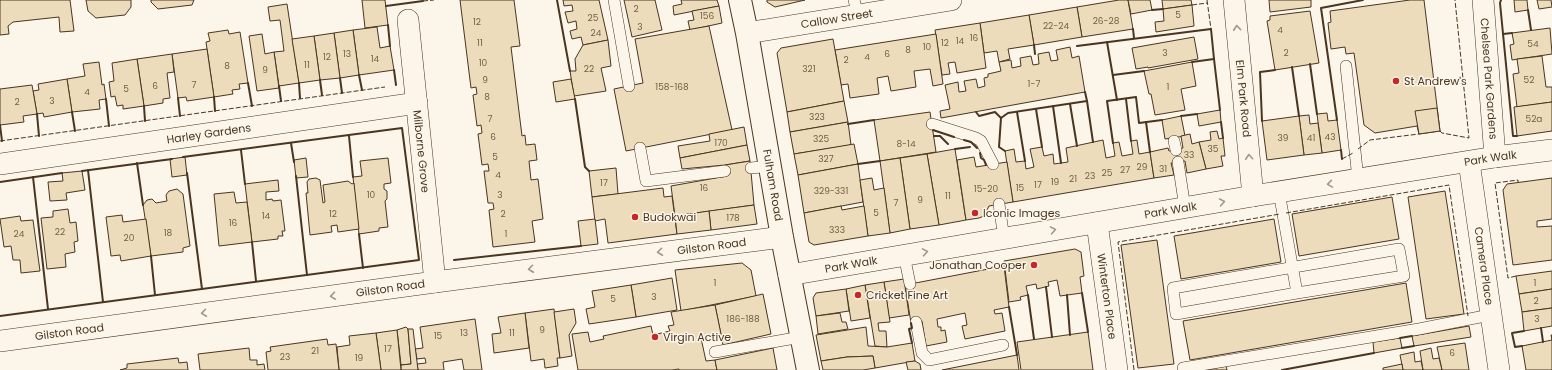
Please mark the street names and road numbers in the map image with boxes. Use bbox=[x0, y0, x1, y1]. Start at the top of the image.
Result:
street label: Callow Street bbox=[800, 5, 874, 32]
street label: Chelsea Park Gardens bbox=[1476, 17, 1502, 140]
street label: Elm Park Road bbox=[1232, 59, 1255, 138]
street label: Milborne Grove bbox=[409, 109, 434, 194]
street label: Harley Gardens bbox=[166, 119, 252, 148]
street label: Park Walk bbox=[1463, 146, 1518, 170]
street label: Fulham Road bbox=[759, 148, 787, 222]
street label: Park Walk bbox=[1143, 198, 1198, 222]
street label: Camera Place bbox=[1470, 226, 1498, 306]
street label: Gilston Road bbox=[676, 234, 747, 259]
street label: Park Walk bbox=[824, 252, 879, 277]
street label: Winterton Place bbox=[1093, 252, 1121, 340]
street label: Gilston Road bbox=[355, 275, 426, 301]
street label: Gilston Road bbox=[34, 319, 105, 344]

